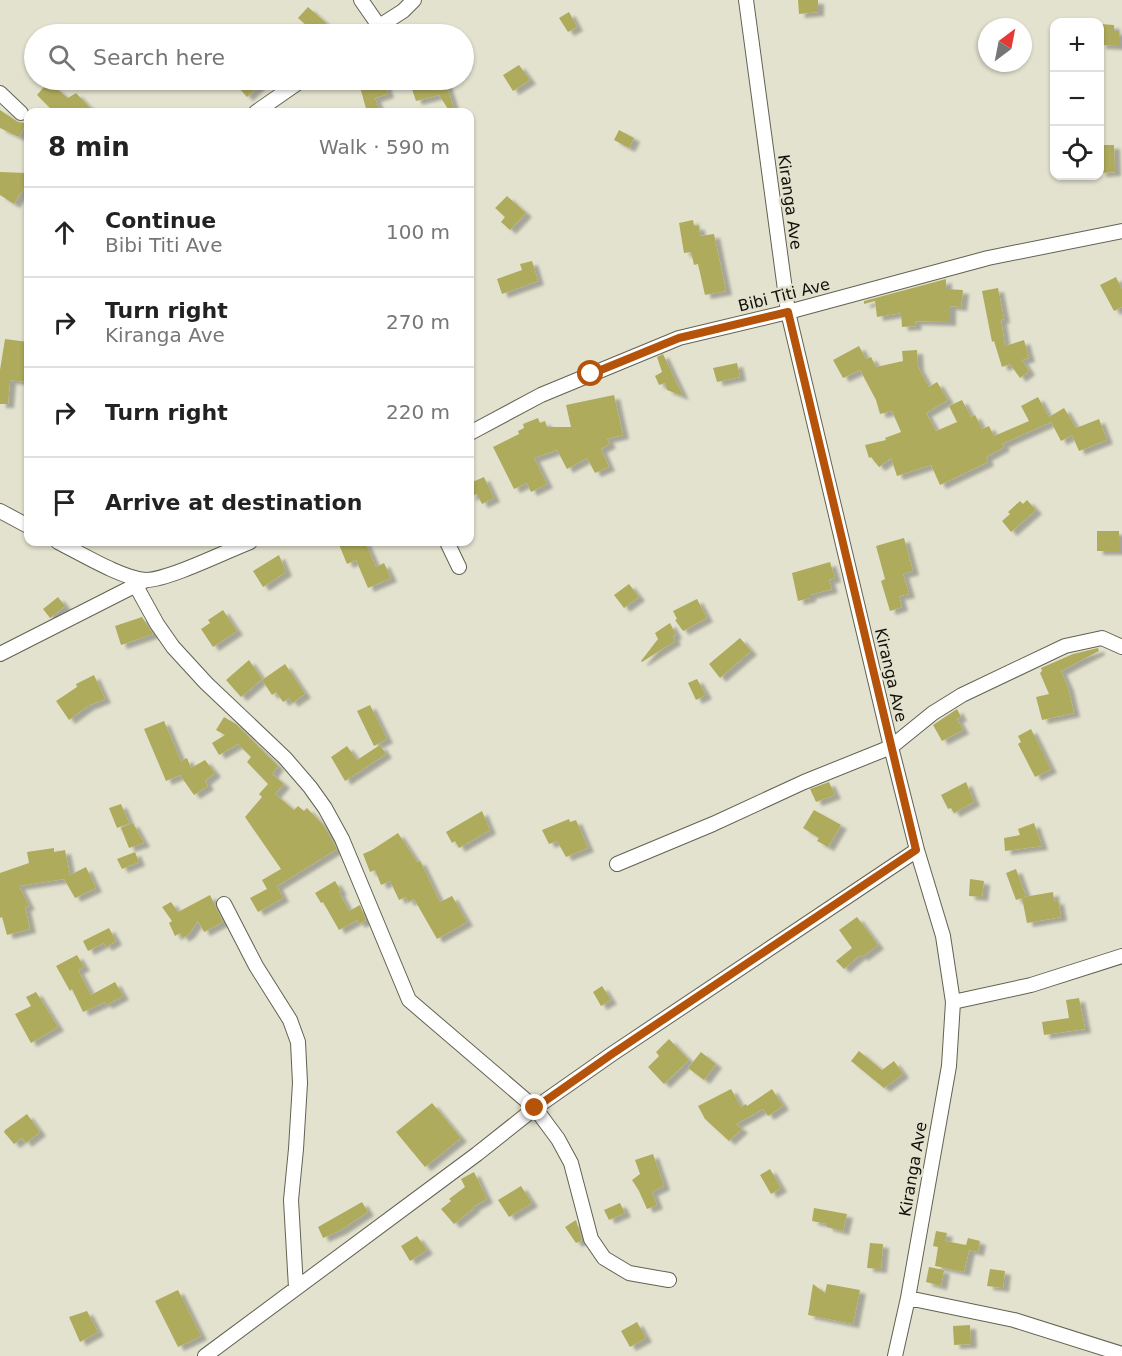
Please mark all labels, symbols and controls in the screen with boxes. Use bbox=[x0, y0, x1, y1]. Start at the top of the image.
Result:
north arrow bbox=[978, 18, 1032, 72]
map controls bbox=[1050, 18, 1104, 180]
button: + bbox=[1050, 18, 1104, 72]
search box bbox=[24, 24, 474, 90]
icon: search bbox=[45, 41, 78, 74]
text: Search here bbox=[93, 45, 225, 70]
button: − bbox=[1050, 72, 1104, 126]
button: locate bbox=[1050, 126, 1104, 180]
text: 8 min bbox=[48, 132, 130, 162]
text: Walk · 590 m bbox=[319, 135, 450, 159]
street label: Kiranga Ave bbox=[774, 153, 806, 251]
text: Continue bbox=[105, 208, 216, 233]
icon: ahead bbox=[48, 216, 81, 249]
text: 100 m bbox=[386, 220, 450, 244]
text: Bibi Titi Ave bbox=[105, 233, 222, 257]
street label: Bibi Titi Ave bbox=[736, 274, 832, 316]
text: Turn right bbox=[105, 298, 228, 323]
icon: right bbox=[48, 306, 81, 339]
text: 270 m bbox=[386, 310, 450, 334]
text: Kiranga Ave bbox=[105, 323, 225, 347]
route start bbox=[577, 360, 603, 386]
icon: right bbox=[48, 396, 81, 429]
text: Turn right bbox=[105, 400, 228, 425]
text: 220 m bbox=[386, 400, 450, 424]
icon: arrive bbox=[48, 486, 81, 519]
text: Arrive at destination bbox=[105, 490, 362, 515]
street label: Kiranga Ave bbox=[871, 626, 911, 724]
route end bbox=[521, 1094, 547, 1120]
street label: Kiranga Ave bbox=[895, 1120, 931, 1218]

